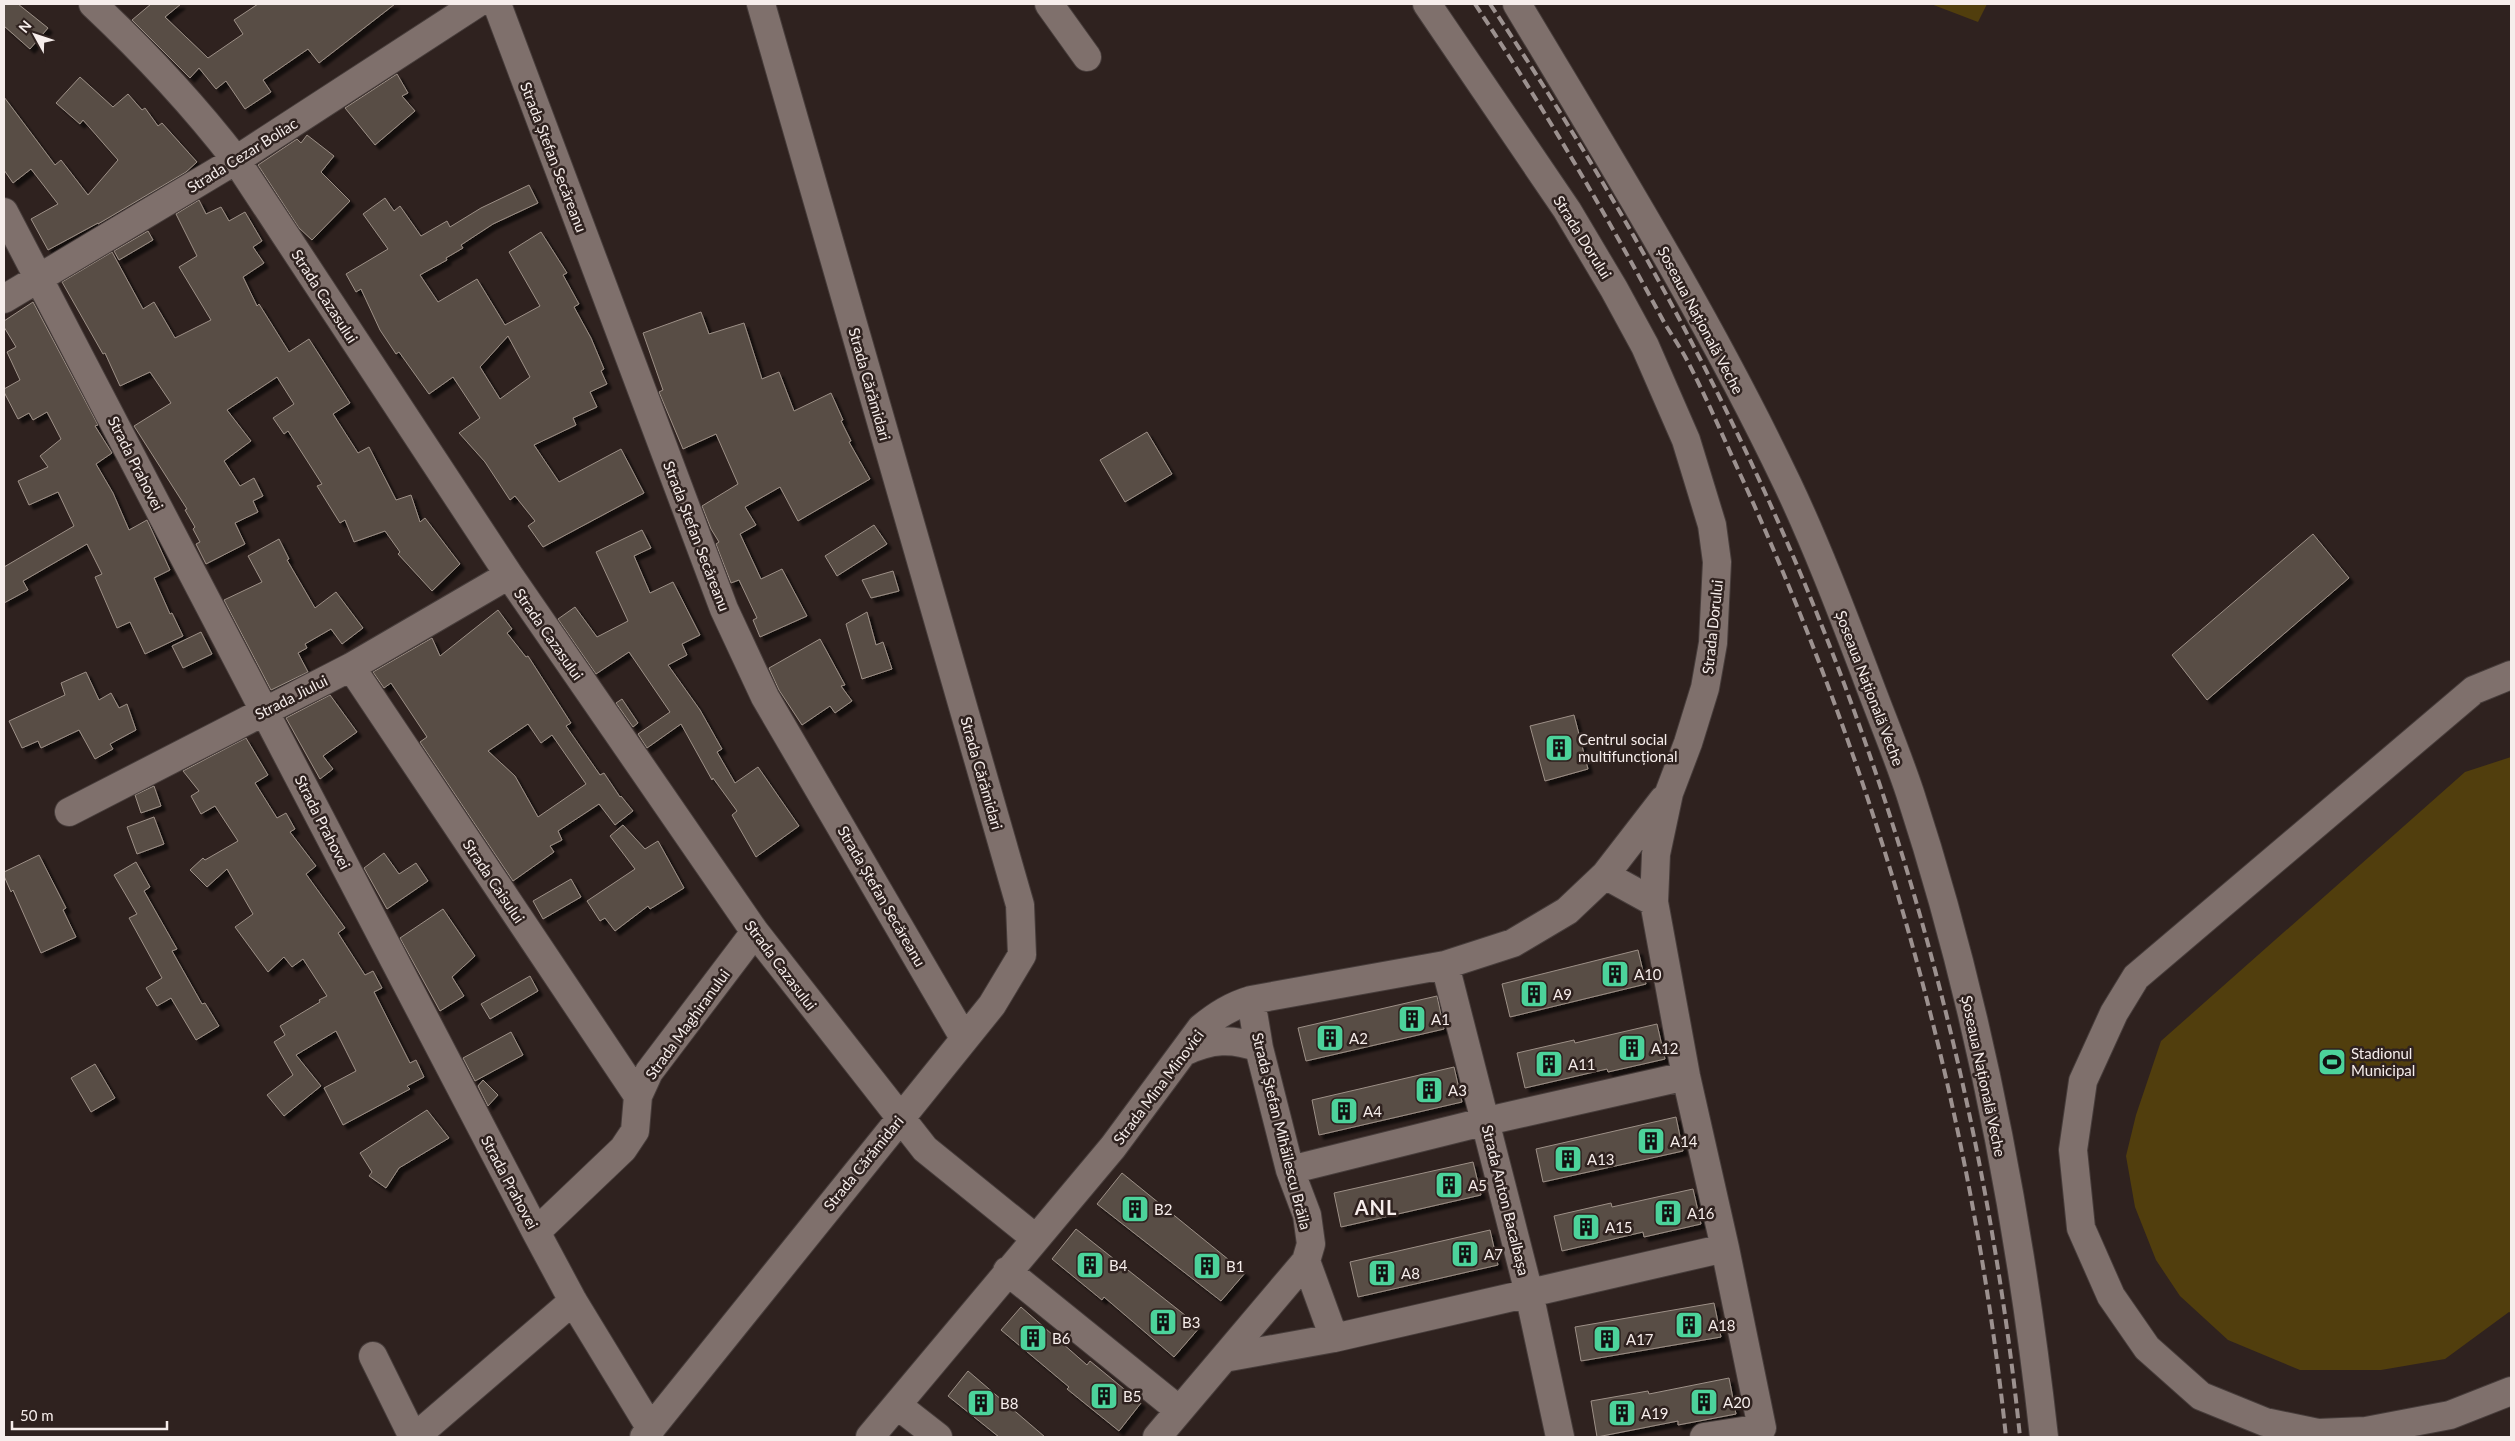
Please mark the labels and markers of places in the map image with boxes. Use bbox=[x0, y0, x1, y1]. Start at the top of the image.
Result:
place label: Centrul social multifuncțional bbox=[1578, 730, 1677, 765]
building icon: Centrul social multifuncțional bbox=[1544, 733, 1574, 763]
building icon: A10 bbox=[1600, 959, 1630, 989]
place label: A10 bbox=[1634, 965, 1662, 983]
building icon: A9 bbox=[1519, 979, 1549, 1009]
place label: A9 bbox=[1553, 985, 1572, 1003]
building icon: A1 bbox=[1397, 1004, 1427, 1034]
place label: A1 bbox=[1431, 1010, 1450, 1028]
building icon: A2 bbox=[1315, 1023, 1345, 1053]
place label: A2 bbox=[1349, 1029, 1368, 1047]
building icon: A12 bbox=[1617, 1033, 1647, 1063]
place label: A12 bbox=[1651, 1039, 1679, 1057]
place label: Stadionul Municipal bbox=[2351, 1044, 2415, 1079]
sports icon: Stadionul Municipal bbox=[2317, 1047, 2347, 1077]
building icon: A11 bbox=[1534, 1049, 1564, 1079]
place label: A11 bbox=[1568, 1055, 1596, 1073]
building icon: A3 bbox=[1414, 1075, 1444, 1105]
place label: A3 bbox=[1448, 1081, 1467, 1099]
building icon: A4 bbox=[1329, 1096, 1359, 1126]
place label: A4 bbox=[1363, 1102, 1382, 1120]
building icon: A14 bbox=[1636, 1126, 1666, 1156]
place label: A14 bbox=[1670, 1132, 1698, 1150]
building icon: A13 bbox=[1553, 1144, 1583, 1174]
place label: A13 bbox=[1587, 1150, 1615, 1168]
building icon: A5 bbox=[1434, 1170, 1464, 1200]
place label: A5 bbox=[1468, 1176, 1487, 1194]
building icon: B2 bbox=[1120, 1194, 1150, 1224]
building icon: A16 bbox=[1653, 1198, 1683, 1228]
place label: B2 bbox=[1154, 1200, 1172, 1218]
place label: A16 bbox=[1687, 1204, 1715, 1222]
building icon: A15 bbox=[1571, 1212, 1601, 1242]
place label: A15 bbox=[1605, 1218, 1633, 1236]
building icon: A7 bbox=[1450, 1239, 1480, 1269]
place label: A7 bbox=[1484, 1245, 1503, 1263]
building icon: B4 bbox=[1075, 1250, 1105, 1280]
building icon: B1 bbox=[1192, 1251, 1222, 1281]
place label: B4 bbox=[1109, 1256, 1128, 1274]
place label: B1 bbox=[1226, 1257, 1244, 1275]
building icon: A8 bbox=[1367, 1258, 1397, 1288]
place label: A8 bbox=[1401, 1264, 1420, 1282]
building icon: B3 bbox=[1148, 1307, 1178, 1337]
building icon: A18 bbox=[1674, 1310, 1704, 1340]
place label: B3 bbox=[1182, 1313, 1200, 1331]
place label: A18 bbox=[1708, 1316, 1736, 1334]
building icon: B6 bbox=[1018, 1323, 1048, 1353]
building icon: A17 bbox=[1592, 1324, 1622, 1354]
place label: B6 bbox=[1052, 1329, 1071, 1347]
place label: A17 bbox=[1626, 1330, 1654, 1348]
building icon: B5 bbox=[1089, 1381, 1119, 1411]
place label: B5 bbox=[1123, 1387, 1141, 1405]
building icon: A20 bbox=[1689, 1387, 1719, 1417]
building icon: B8 bbox=[966, 1388, 996, 1418]
place label: A20 bbox=[1723, 1393, 1751, 1411]
place label: B8 bbox=[1000, 1394, 1018, 1412]
building icon: A19 bbox=[1607, 1398, 1637, 1428]
place label: A19 bbox=[1641, 1404, 1669, 1422]

